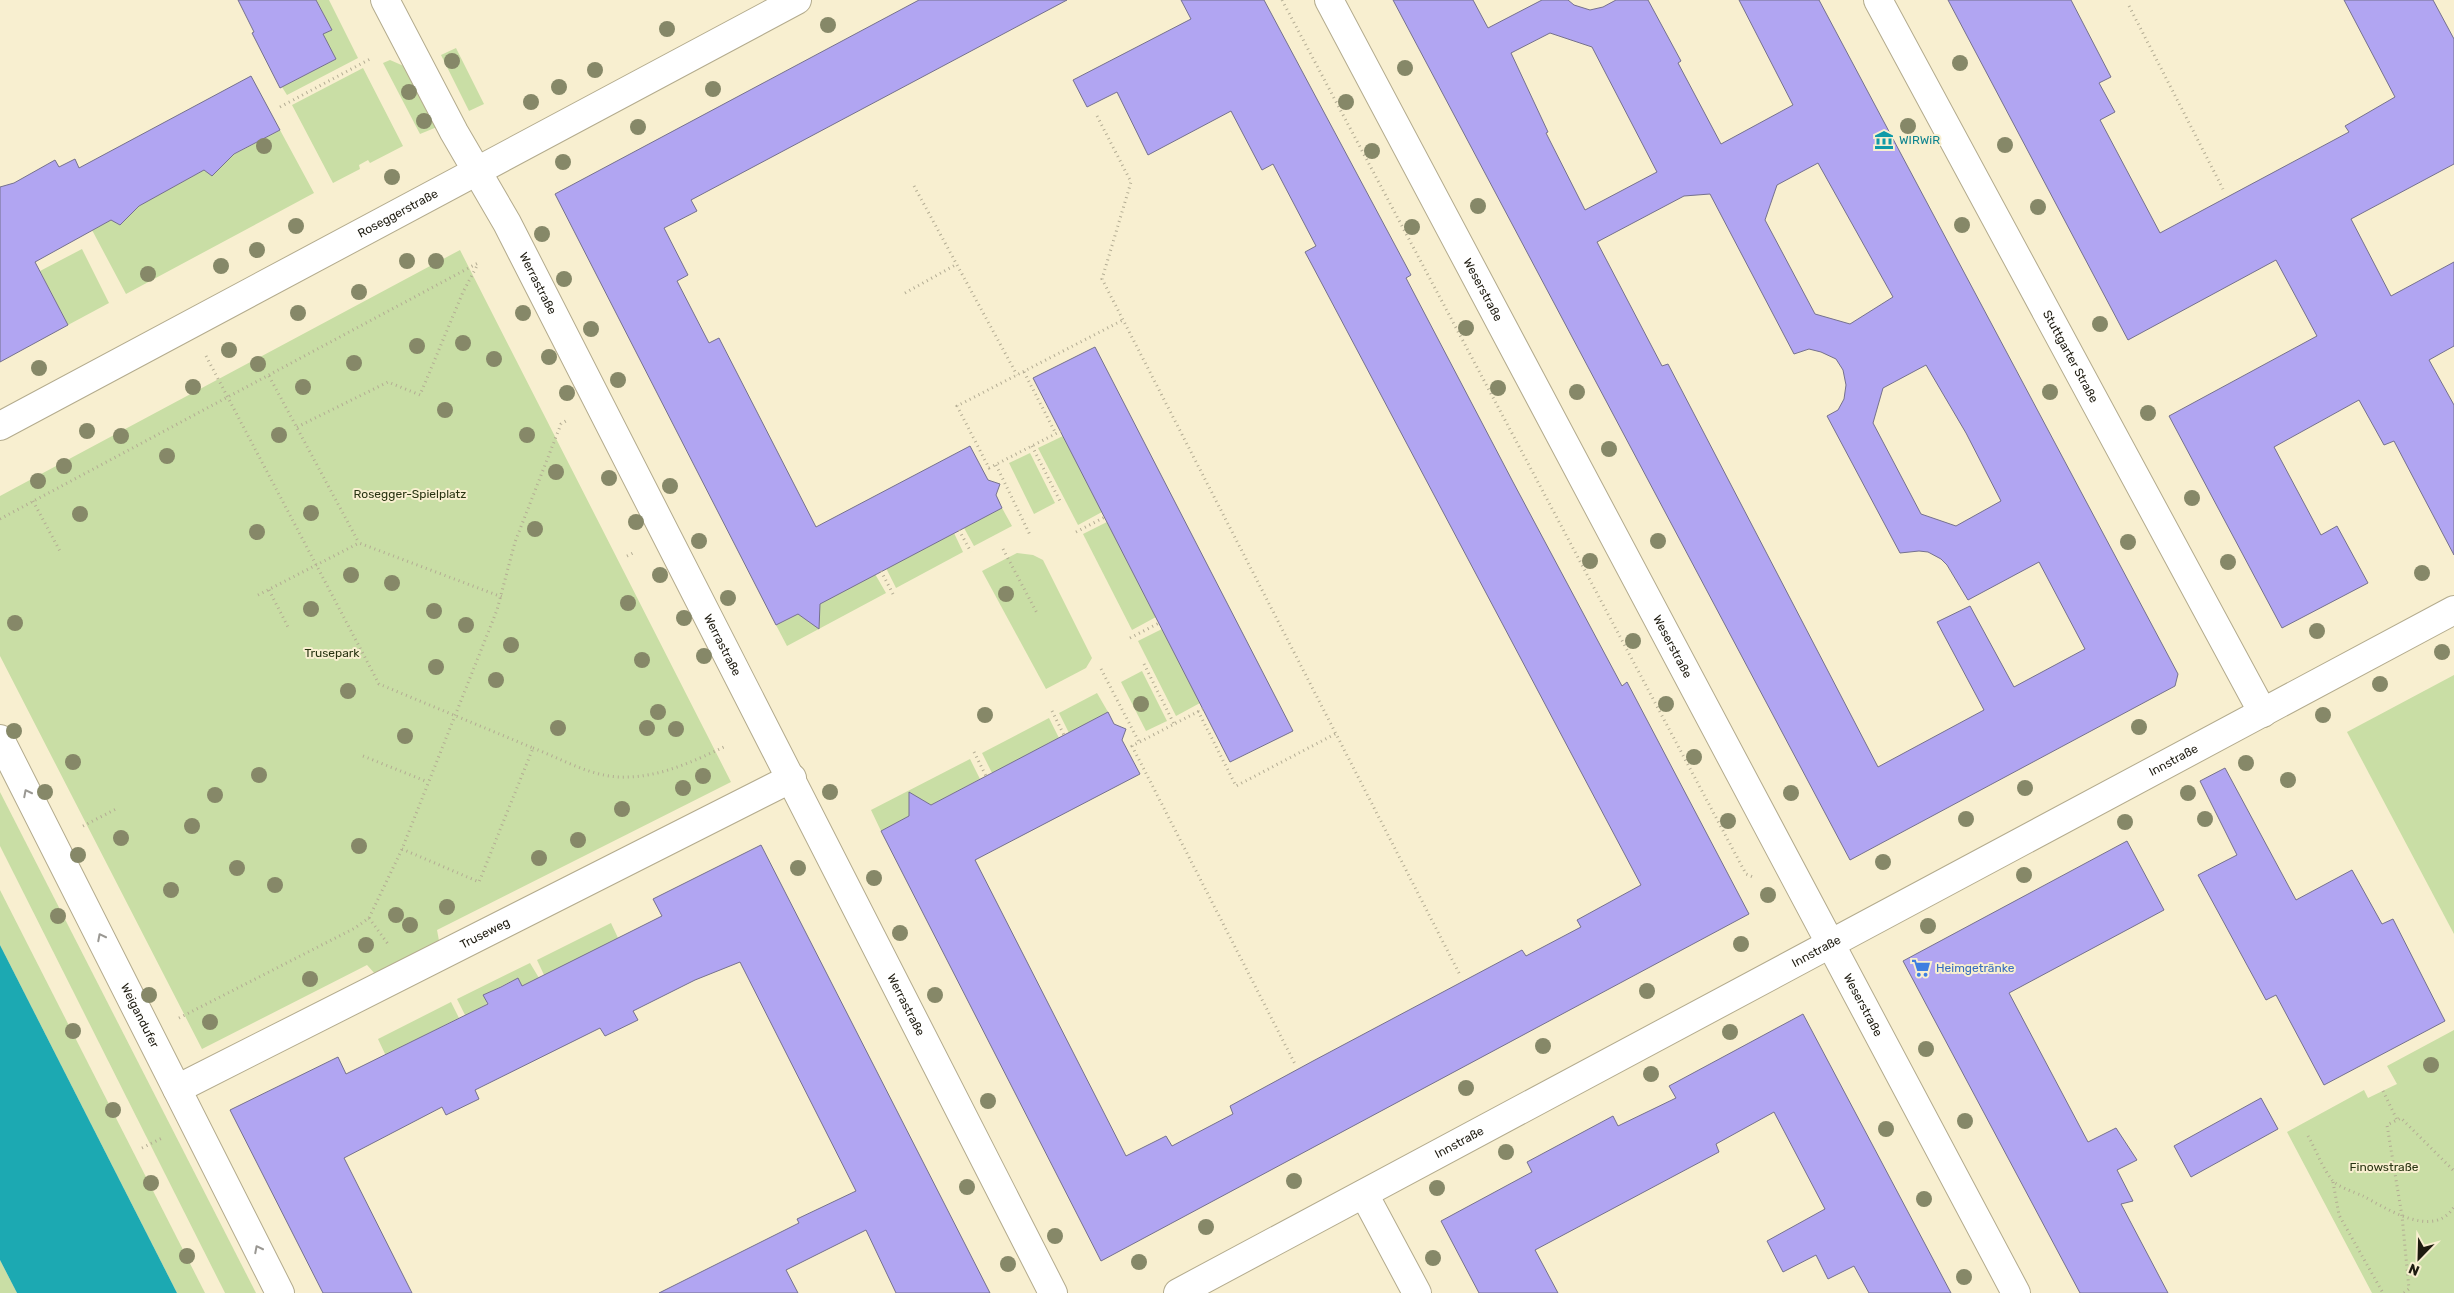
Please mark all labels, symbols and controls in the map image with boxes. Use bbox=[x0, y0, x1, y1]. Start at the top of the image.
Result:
museum icon: WIRWiR bbox=[1873, 129, 1895, 151]
place label: WIRWiR bbox=[1899, 133, 1940, 147]
street label: Roseggerstraße bbox=[355, 186, 440, 241]
street label: Werrastraße bbox=[516, 250, 559, 317]
street label: Weserstraße bbox=[1460, 256, 1505, 324]
street label: Stuttgarter Straße bbox=[2040, 308, 2101, 405]
park label: Rosegger-Spielplatz bbox=[354, 487, 466, 501]
street label: Werrastraße bbox=[701, 612, 744, 678]
street label: Weserstraße bbox=[1650, 613, 1695, 681]
park label: Trusepark bbox=[304, 646, 360, 660]
street label: Innstraße bbox=[2146, 741, 2201, 779]
one-way arrow bbox=[23, 789, 33, 798]
street label: Truseweg bbox=[458, 915, 512, 952]
street label: Innstraße bbox=[1789, 932, 1843, 970]
one-way arrow bbox=[97, 934, 107, 943]
supermarket icon: Heimgetränke bbox=[1910, 957, 1932, 979]
place label: Heimgetränke bbox=[1936, 961, 2015, 975]
street label: Weserstraße bbox=[1841, 971, 1886, 1039]
street label: Werrastraße bbox=[884, 972, 928, 1038]
street label: Weigandufer bbox=[118, 981, 162, 1051]
street label: Innstraße bbox=[1432, 1124, 1486, 1161]
park label: Finowstraße bbox=[2349, 1160, 2419, 1174]
north arrow bbox=[2394, 1233, 2444, 1283]
one-way arrow bbox=[254, 1246, 264, 1255]
text: N bbox=[2406, 1260, 2422, 1279]

